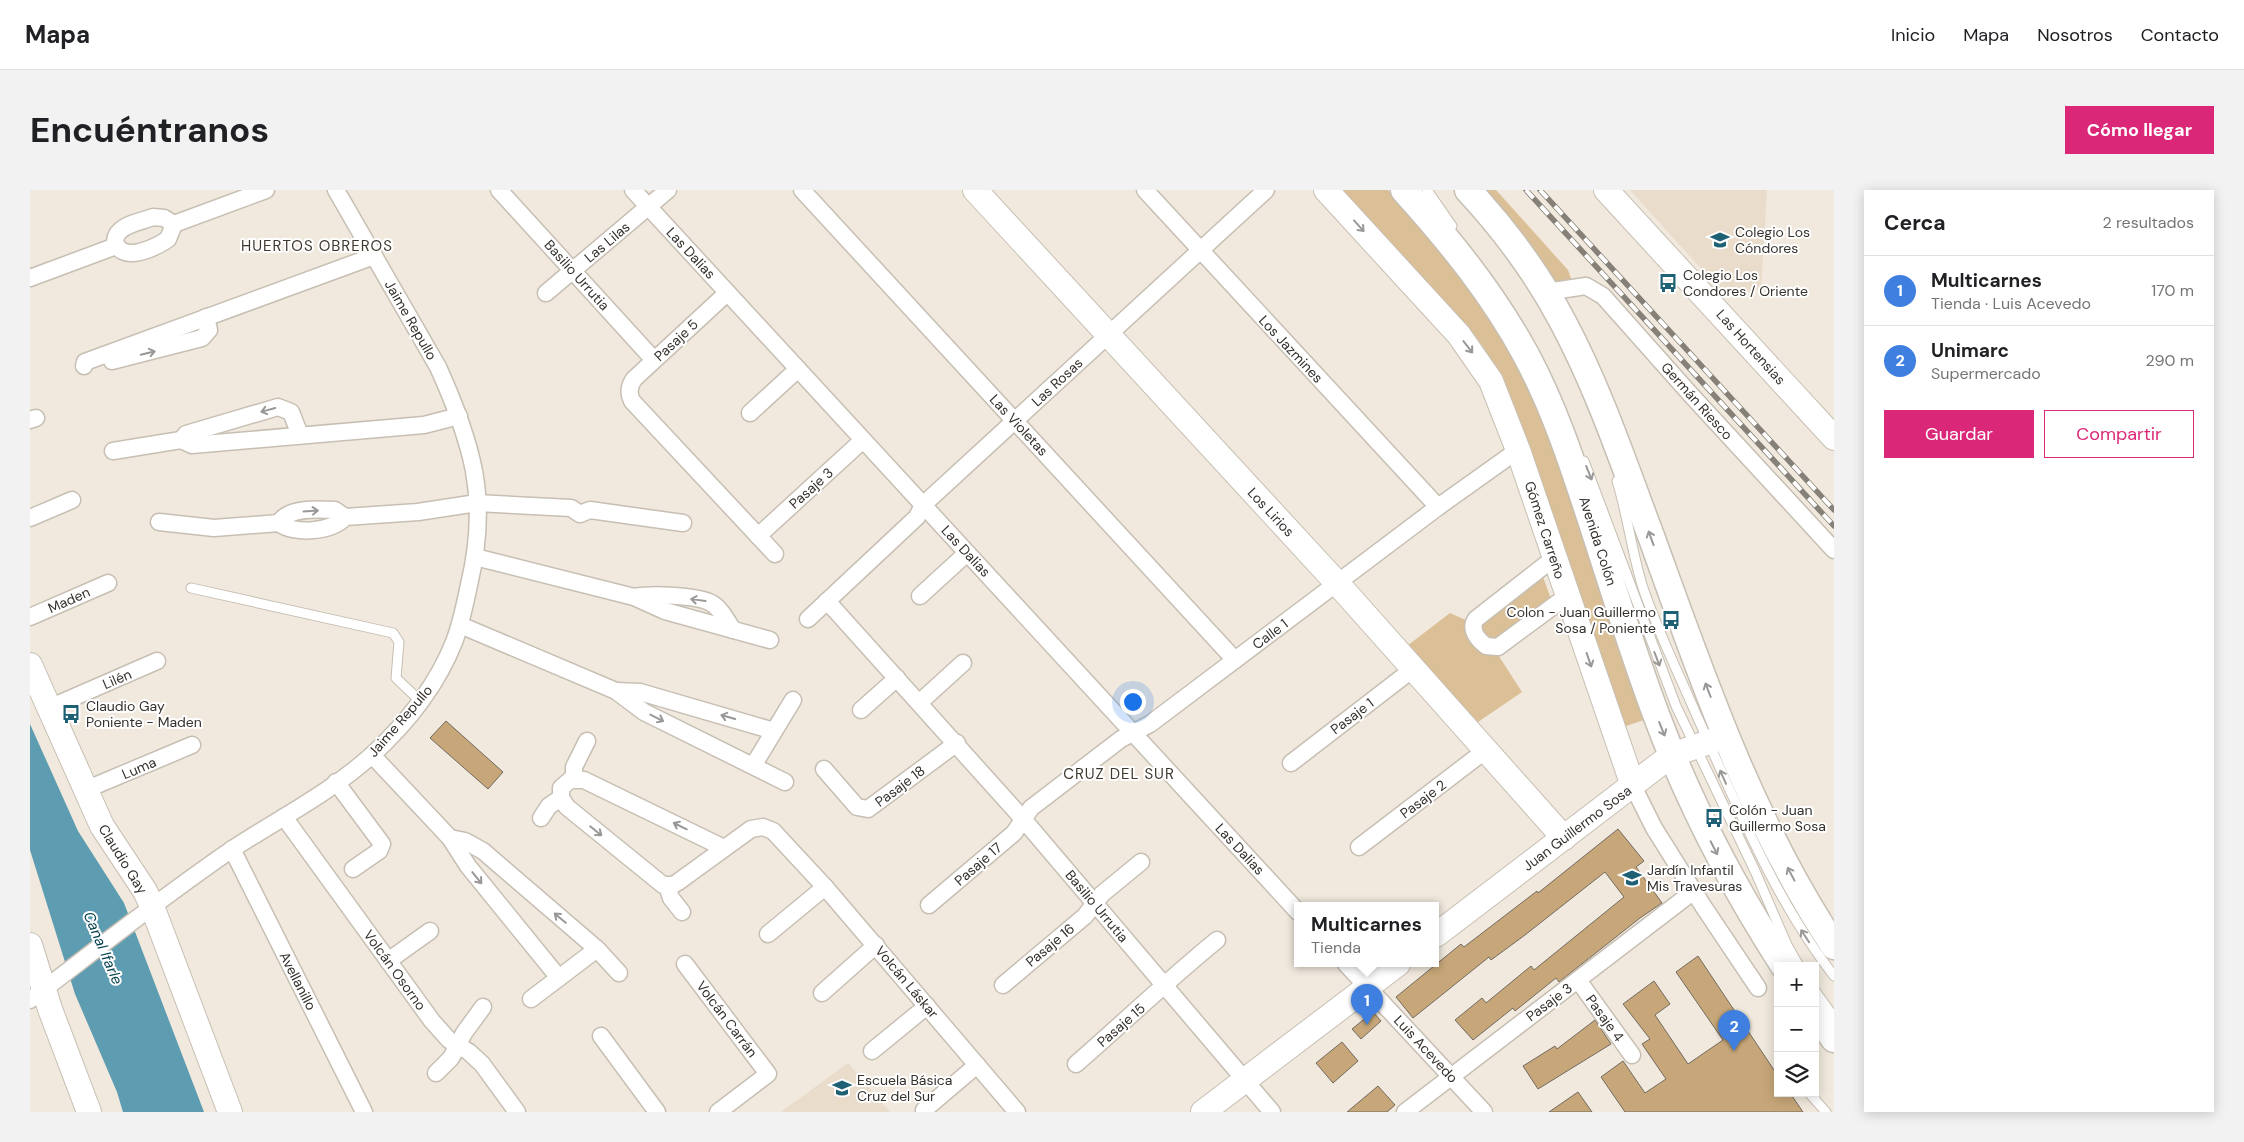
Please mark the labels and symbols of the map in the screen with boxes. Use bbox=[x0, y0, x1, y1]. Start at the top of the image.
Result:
street label: Las Lilas bbox=[580, 218, 634, 266]
one-way arrow bbox=[1353, 220, 1365, 232]
street label: Las Dalias bbox=[663, 223, 719, 283]
place label: Colegio Los Cóndores bbox=[1735, 223, 1810, 257]
school or university icon: Colegio Los Cóndores bbox=[1709, 229, 1731, 251]
district label: HUERTOS OBREROS bbox=[241, 236, 393, 256]
street label: Basilio Urrutia bbox=[541, 236, 613, 314]
place label: Colegio Los Condores / Oriente bbox=[1683, 266, 1808, 300]
bus stop icon: Colegio Los Condores / Oriente bbox=[1657, 272, 1679, 294]
street label: Jaime Repullo bbox=[381, 277, 441, 363]
street label: Las Hortensias bbox=[1713, 306, 1789, 388]
street label: Los Jazmines bbox=[1255, 311, 1327, 387]
street label: Pasaje 5 bbox=[650, 315, 702, 365]
one-way arrow bbox=[1462, 340, 1473, 353]
one-way arrow bbox=[139, 348, 155, 357]
street label: Las Rosas bbox=[1028, 354, 1086, 410]
street label: Germán Riesco bbox=[1657, 358, 1737, 444]
street label: Las Violetas bbox=[986, 390, 1052, 460]
one-way arrow bbox=[261, 406, 277, 415]
street label: Pasaje 3 bbox=[785, 463, 837, 513]
one-way arrow bbox=[1585, 465, 1595, 480]
street label: Gómez Carreño bbox=[1521, 479, 1569, 581]
street label: Los Lirios bbox=[1244, 484, 1298, 540]
street label: Avenida Colón bbox=[1575, 494, 1621, 588]
one-way arrow bbox=[303, 506, 319, 516]
street label: Las Dalias bbox=[938, 521, 994, 581]
one-way arrow bbox=[1646, 531, 1655, 546]
street label: Maden bbox=[45, 583, 93, 617]
one-way arrow bbox=[691, 594, 707, 604]
place label: Colon - Juan Guillermo Sosa / Poniente bbox=[1507, 603, 1656, 637]
bus stop icon: Colon - Juan Guillermo Sosa / Poniente bbox=[1660, 609, 1682, 631]
street label: Calle 1 bbox=[1249, 615, 1291, 653]
one-way arrow bbox=[1653, 651, 1663, 666]
one-way arrow bbox=[1585, 652, 1594, 667]
street label: Lilén bbox=[100, 665, 134, 693]
street label: Jaime Repullo bbox=[364, 681, 436, 761]
one-way arrow bbox=[1703, 683, 1712, 698]
your location bbox=[1120, 689, 1146, 715]
street label: Pasaje 1 bbox=[1327, 694, 1377, 738]
place label: Claudio Gay Poniente - Maden bbox=[86, 697, 202, 731]
bus stop icon: Claudio Gay Poniente - Maden bbox=[60, 703, 82, 725]
one-way arrow bbox=[720, 712, 736, 722]
one-way arrow bbox=[649, 713, 664, 723]
one-way arrow bbox=[1658, 721, 1667, 736]
street label: Luma bbox=[119, 753, 159, 783]
street label: Pasaje 18 bbox=[871, 761, 929, 811]
district label: CRUZ DEL SUR bbox=[1063, 764, 1175, 784]
one-way arrow bbox=[1717, 770, 1727, 785]
street label: Pasaje 2 bbox=[1396, 776, 1450, 822]
street label: Juan Guillermo Sosa bbox=[1519, 781, 1635, 875]
place label: Colón - Juan Guillermo Sosa bbox=[1729, 801, 1826, 835]
bus stop icon: Colón - Juan Guillermo Sosa bbox=[1703, 807, 1725, 829]
street label: Las Dalias bbox=[1212, 819, 1268, 879]
street label: Claudio Gay bbox=[94, 821, 152, 897]
one-way arrow bbox=[673, 821, 688, 831]
one-way arrow bbox=[589, 826, 602, 837]
street label: Pasaje 17 bbox=[951, 839, 1005, 889]
one-way arrow bbox=[1709, 840, 1719, 855]
place label: Jardín Infantil Mis Travesuras bbox=[1647, 861, 1742, 895]
street label: Basilio Urrutia bbox=[1062, 866, 1132, 946]
school or university icon: Jardín Infantil Mis Travesuras bbox=[1621, 867, 1643, 889]
one-way arrow bbox=[1786, 868, 1796, 882]
one-way arrow bbox=[472, 871, 483, 884]
water label: Canal Ifarle bbox=[79, 908, 128, 988]
one-way arrow bbox=[554, 912, 567, 923]
street label: Pasaje 16 bbox=[1022, 919, 1078, 971]
street label: Volcán Osorno bbox=[360, 926, 430, 1014]
one-way arrow bbox=[1800, 930, 1810, 944]
street label: Volcán Láskar bbox=[871, 942, 943, 1022]
street label: Avellanillo bbox=[276, 949, 320, 1013]
street label: Volcán Carrán bbox=[692, 977, 762, 1061]
street label: Pasaje 3 bbox=[1522, 979, 1576, 1025]
pin: 1 bbox=[1351, 984, 1383, 1025]
street label: Pasaje 4 bbox=[1582, 991, 1628, 1045]
street label: Pasaje 15 bbox=[1093, 999, 1149, 1051]
pin: 2 bbox=[1718, 1010, 1750, 1051]
street label: Luis Acevedo bbox=[1390, 1011, 1462, 1087]
place label: Escuela Básica Cruz del Sur bbox=[857, 1071, 952, 1105]
school or university icon: Escuela Básica Cruz del Sur bbox=[831, 1077, 853, 1099]

